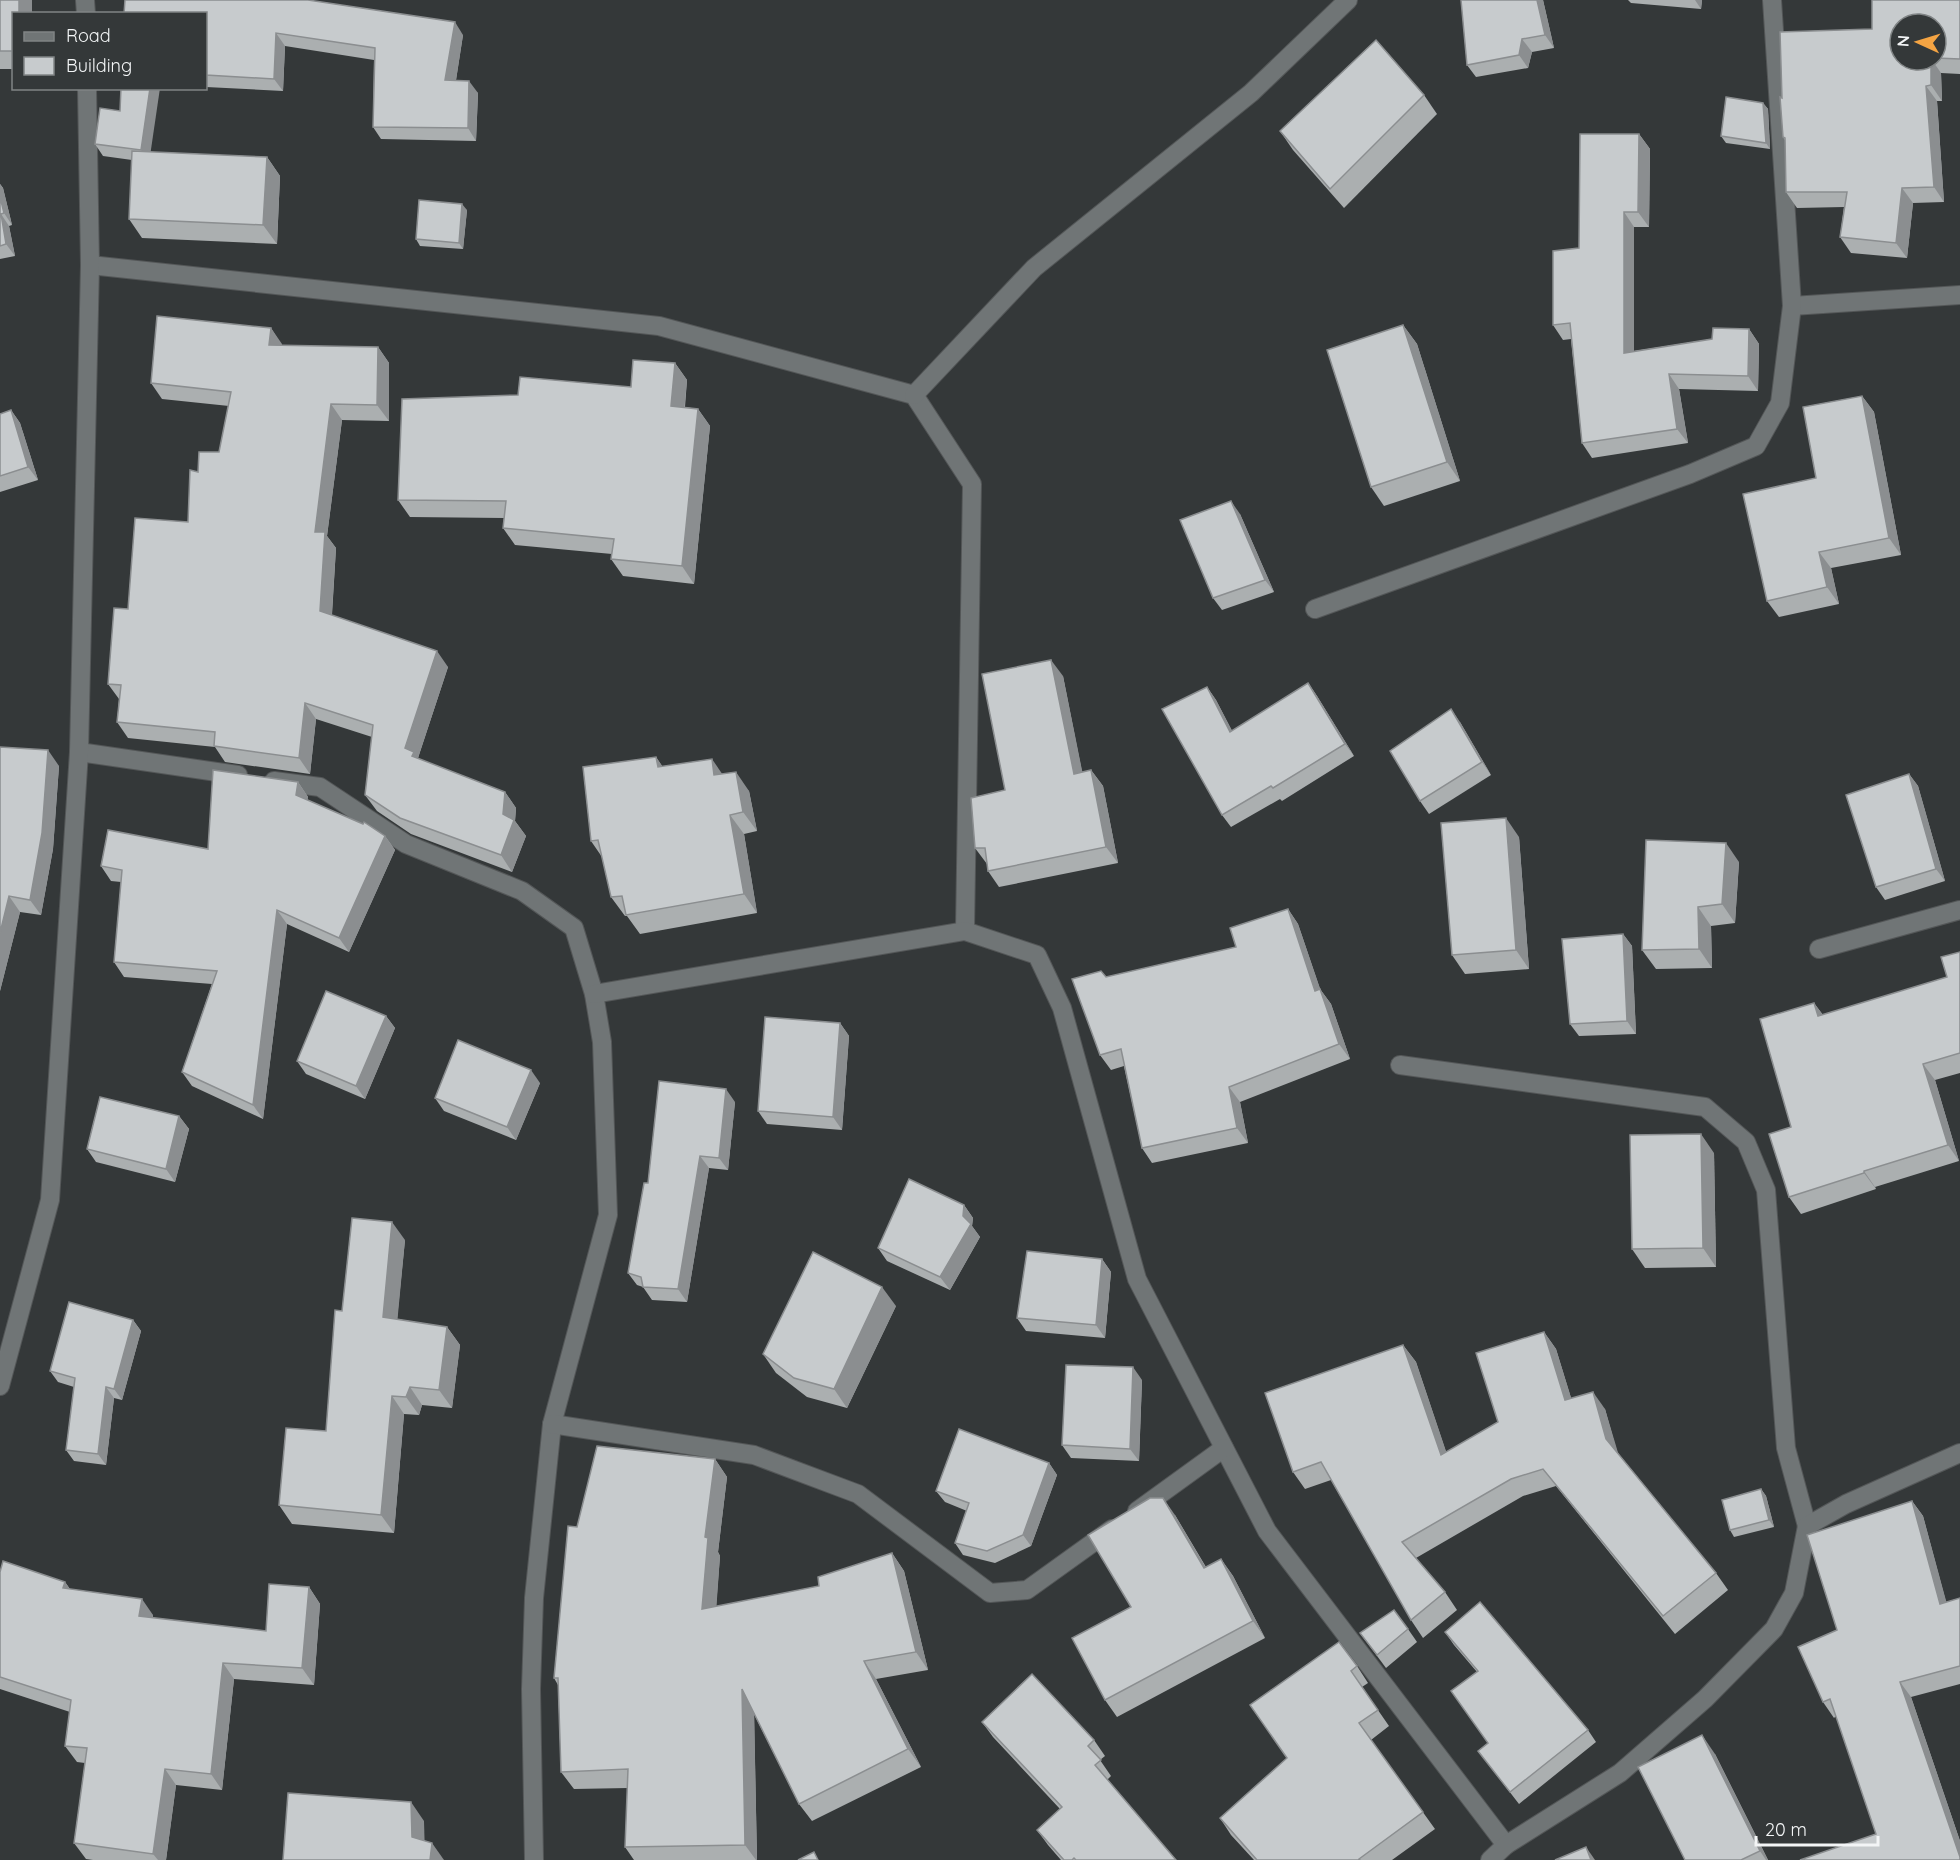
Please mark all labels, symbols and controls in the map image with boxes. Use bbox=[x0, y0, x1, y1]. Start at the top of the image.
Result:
legend bbox=[12, 12, 207, 90]
north arrow bbox=[1888, 12, 1948, 72]
text: Road bbox=[66, 24, 111, 47]
text: N bbox=[1893, 34, 1913, 48]
text: Building bbox=[66, 54, 132, 77]
scale bar bbox=[1756, 1809, 1878, 1847]
text: 20 m bbox=[1765, 1818, 1807, 1841]

